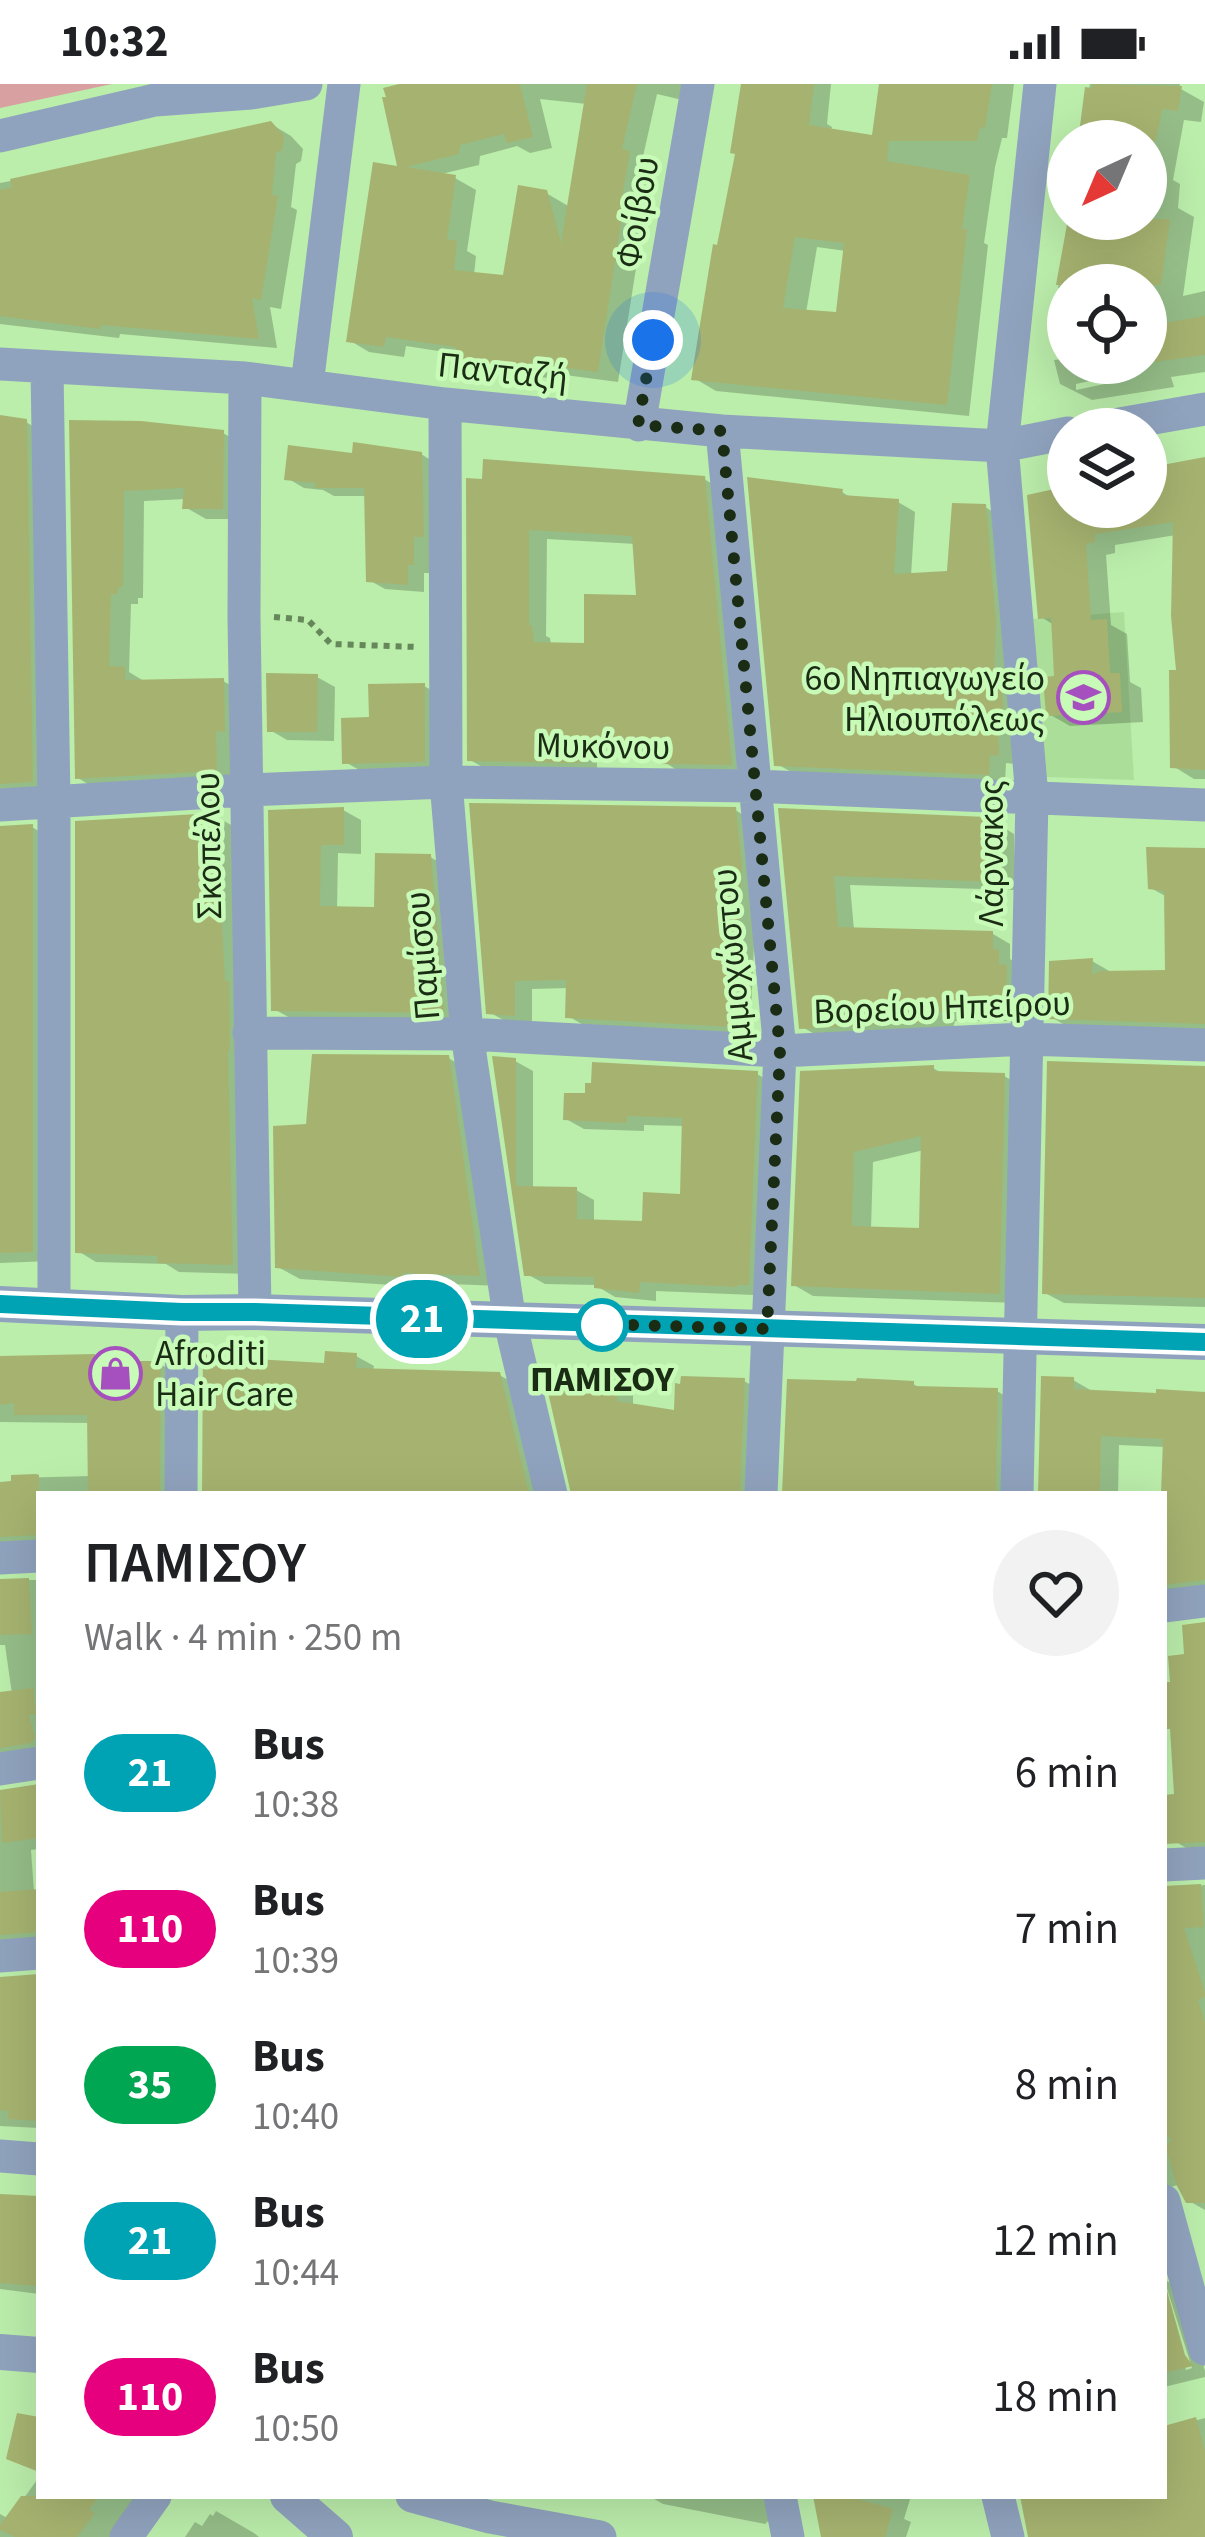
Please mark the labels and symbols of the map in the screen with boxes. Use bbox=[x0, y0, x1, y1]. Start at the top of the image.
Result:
north arrow bbox=[1047, 120, 1167, 240]
street label: Φοίβου bbox=[603, 152, 672, 272]
your location bbox=[623, 310, 683, 370]
street label: Πανταζή bbox=[435, 339, 570, 404]
place label: 6ο Νηπιαγωγείο Ηλιουπόλεως bbox=[804, 653, 1045, 745]
school or university icon: 6ο Νηπιαγωγείο Ηλιουπόλεως bbox=[1056, 670, 1112, 726]
street label: Μυκόνου bbox=[535, 720, 671, 773]
street label: Σκοπέλου bbox=[182, 772, 235, 920]
street label: Λάρνακος bbox=[966, 779, 1017, 927]
street label: Αμμοχώστου bbox=[699, 866, 766, 1064]
street label: Παμίσου bbox=[391, 889, 454, 1023]
street label: Βορείου Ηπείρου bbox=[812, 978, 1072, 1037]
line badge: 21 bbox=[368, 1280, 476, 1358]
marker: ΠΑΜΙΣΟΥ bbox=[577, 1300, 627, 1350]
place label: Afroditi Hair Care bbox=[155, 1328, 294, 1420]
shop icon: Afroditi Hair Care bbox=[88, 1345, 144, 1401]
place label: ΠΑΜΙΣΟΥ bbox=[530, 1354, 675, 1405]

